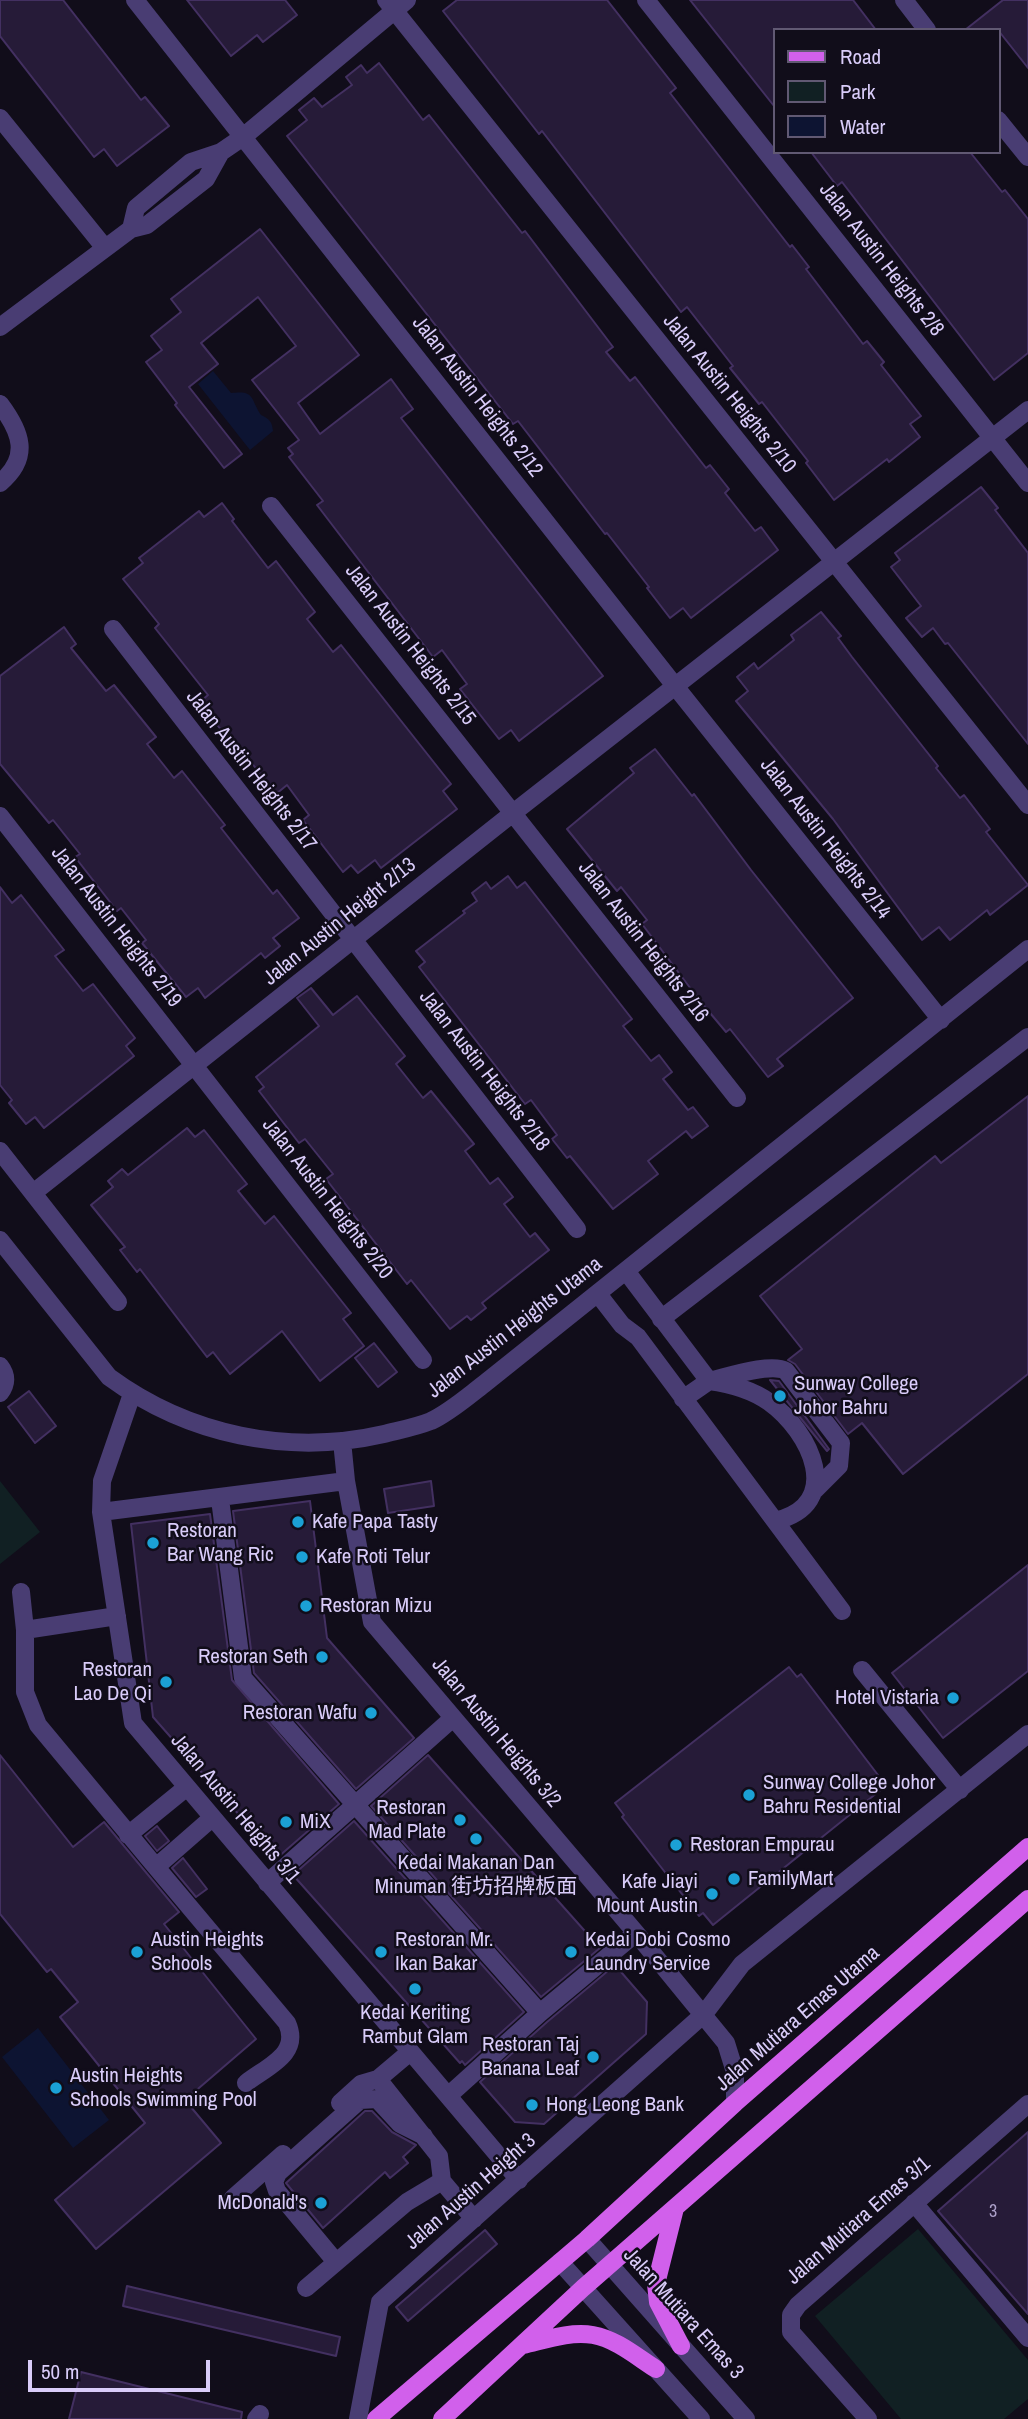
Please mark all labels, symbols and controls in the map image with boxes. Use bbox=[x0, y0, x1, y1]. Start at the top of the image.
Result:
legend bbox=[772, 28, 1000, 154]
text: Road bbox=[840, 42, 881, 71]
text: Park bbox=[840, 77, 875, 106]
text: Water bbox=[840, 112, 885, 141]
street label: Jalan Austin Heights 2/8 bbox=[813, 178, 949, 342]
street label: Jalan Austin Heights 2/10 bbox=[657, 309, 801, 479]
street label: Jalan Austin Heights 2/12 bbox=[406, 312, 548, 482]
street label: Jalan Austin Heights 2/15 bbox=[339, 560, 481, 730]
street label: Jalan Austin Heights 2/17 bbox=[180, 686, 322, 856]
street label: Jalan Austin Heights 2/14 bbox=[754, 754, 896, 924]
street label: Jalan Austin Heights 2/19 bbox=[45, 842, 187, 1012]
street label: Jalan Austin Height 2/13 bbox=[259, 853, 421, 991]
street label: Jalan Austin Heights 2/16 bbox=[572, 857, 714, 1027]
street label: Jalan Austin Heights 2/18 bbox=[413, 986, 555, 1156]
street label: Jalan Austin Heights 2/20 bbox=[256, 1114, 398, 1284]
street label: Jalan Austin Heights Utama bbox=[423, 1252, 607, 1404]
place label: Sunway College Johor Bahru bbox=[794, 1371, 918, 1421]
marker: Sunway College Johor Bahru bbox=[772, 1388, 788, 1404]
place label: Kafe Papa Tasty bbox=[312, 1509, 438, 1535]
marker: Kafe Papa Tasty bbox=[290, 1514, 306, 1530]
place label: Restoran Bar Wang Ric bbox=[167, 1518, 274, 1568]
marker: Restoran Bar Wang Ric bbox=[145, 1535, 161, 1551]
place label: Kafe Roti Telur bbox=[316, 1544, 430, 1570]
marker: Kafe Roti Telur bbox=[294, 1549, 310, 1565]
place label: Restoran Mizu bbox=[320, 1593, 432, 1619]
marker: Restoran Mizu bbox=[298, 1598, 314, 1614]
place label: Restoran Seth bbox=[198, 1644, 308, 1670]
marker: Restoran Seth bbox=[314, 1649, 330, 1665]
street label: Jalan Austin Heights 3/2 bbox=[426, 1653, 566, 1813]
place label: Restoran Lao De Qi bbox=[74, 1657, 152, 1707]
marker: Restoran Lao De Qi bbox=[158, 1674, 174, 1690]
place label: Hotel Vistaria bbox=[835, 1685, 939, 1711]
marker: Hotel Vistaria bbox=[945, 1690, 961, 1706]
place label: Restoran Wafu bbox=[243, 1700, 357, 1726]
marker: Restoran Wafu bbox=[363, 1705, 379, 1721]
street label: Jalan Austin Heights 3/1 bbox=[165, 1729, 305, 1889]
place label: Sunway College Johor Bahru Residential bbox=[763, 1770, 935, 1820]
marker: Sunway College Johor Bahru Residential bbox=[741, 1787, 757, 1803]
place label: Restoran Mad Plate bbox=[368, 1795, 446, 1845]
place label: MiX bbox=[300, 1809, 331, 1835]
marker: Restoran Mad Plate bbox=[452, 1812, 468, 1828]
marker: MiX bbox=[278, 1814, 294, 1830]
marker: Kedai Makanan Dan Minuman 街坊招牌板面 bbox=[468, 1831, 484, 1847]
place label: Restoran Empurau bbox=[690, 1832, 835, 1858]
marker: Restoran Empurau bbox=[668, 1837, 684, 1853]
place label: Kedai Makanan Dan Minuman 街坊招牌板面 bbox=[375, 1850, 577, 1900]
place label: FamilyMart bbox=[748, 1866, 833, 1892]
place label: Kafe Jiayi Mount Austin bbox=[597, 1869, 698, 1919]
marker: FamilyMart bbox=[726, 1871, 742, 1887]
marker: Kafe Jiayi Mount Austin bbox=[704, 1886, 720, 1902]
place label: Austin Heights Schools bbox=[151, 1927, 264, 1977]
place label: Restoran Mr. Ikan Bakar bbox=[395, 1927, 494, 1977]
place label: Kedai Dobi Cosmo Laundry Service bbox=[585, 1927, 730, 1977]
street label: Jalan Mutiara Emas Utama bbox=[711, 1941, 885, 2097]
marker: Austin Heights Schools bbox=[129, 1944, 145, 1960]
marker: Restoran Mr. Ikan Bakar bbox=[373, 1944, 389, 1960]
marker: Kedai Dobi Cosmo Laundry Service bbox=[563, 1944, 579, 1960]
marker: Kedai Keriting Rambut Glam bbox=[407, 1981, 423, 1997]
place label: Kedai Keriting Rambut Glam bbox=[360, 2000, 470, 2050]
place label: Restoran Taj Banana Leaf bbox=[481, 2032, 579, 2082]
marker: Restoran Taj Banana Leaf bbox=[585, 2049, 601, 2065]
place label: Austin Heights Schools Swimming Pool bbox=[70, 2063, 257, 2113]
marker: Austin Heights Schools Swimming Pool bbox=[48, 2080, 64, 2096]
place label: Hong Leong Bank bbox=[546, 2092, 684, 2118]
marker: Hong Leong Bank bbox=[524, 2097, 540, 2113]
street label: Jalan Austin Height 3 bbox=[401, 2128, 541, 2256]
street label: Jalan Mutiara Emas 3/1 bbox=[782, 2152, 936, 2290]
place label: McDonald's bbox=[218, 2190, 307, 2216]
marker: McDonald's bbox=[313, 2195, 329, 2211]
house number: 3 bbox=[989, 2201, 997, 2223]
street label: Jalan Mutiara Emas 3 bbox=[618, 2243, 748, 2385]
scale bar bbox=[32, 2346, 214, 2390]
text: 50 m bbox=[41, 2357, 79, 2386]

